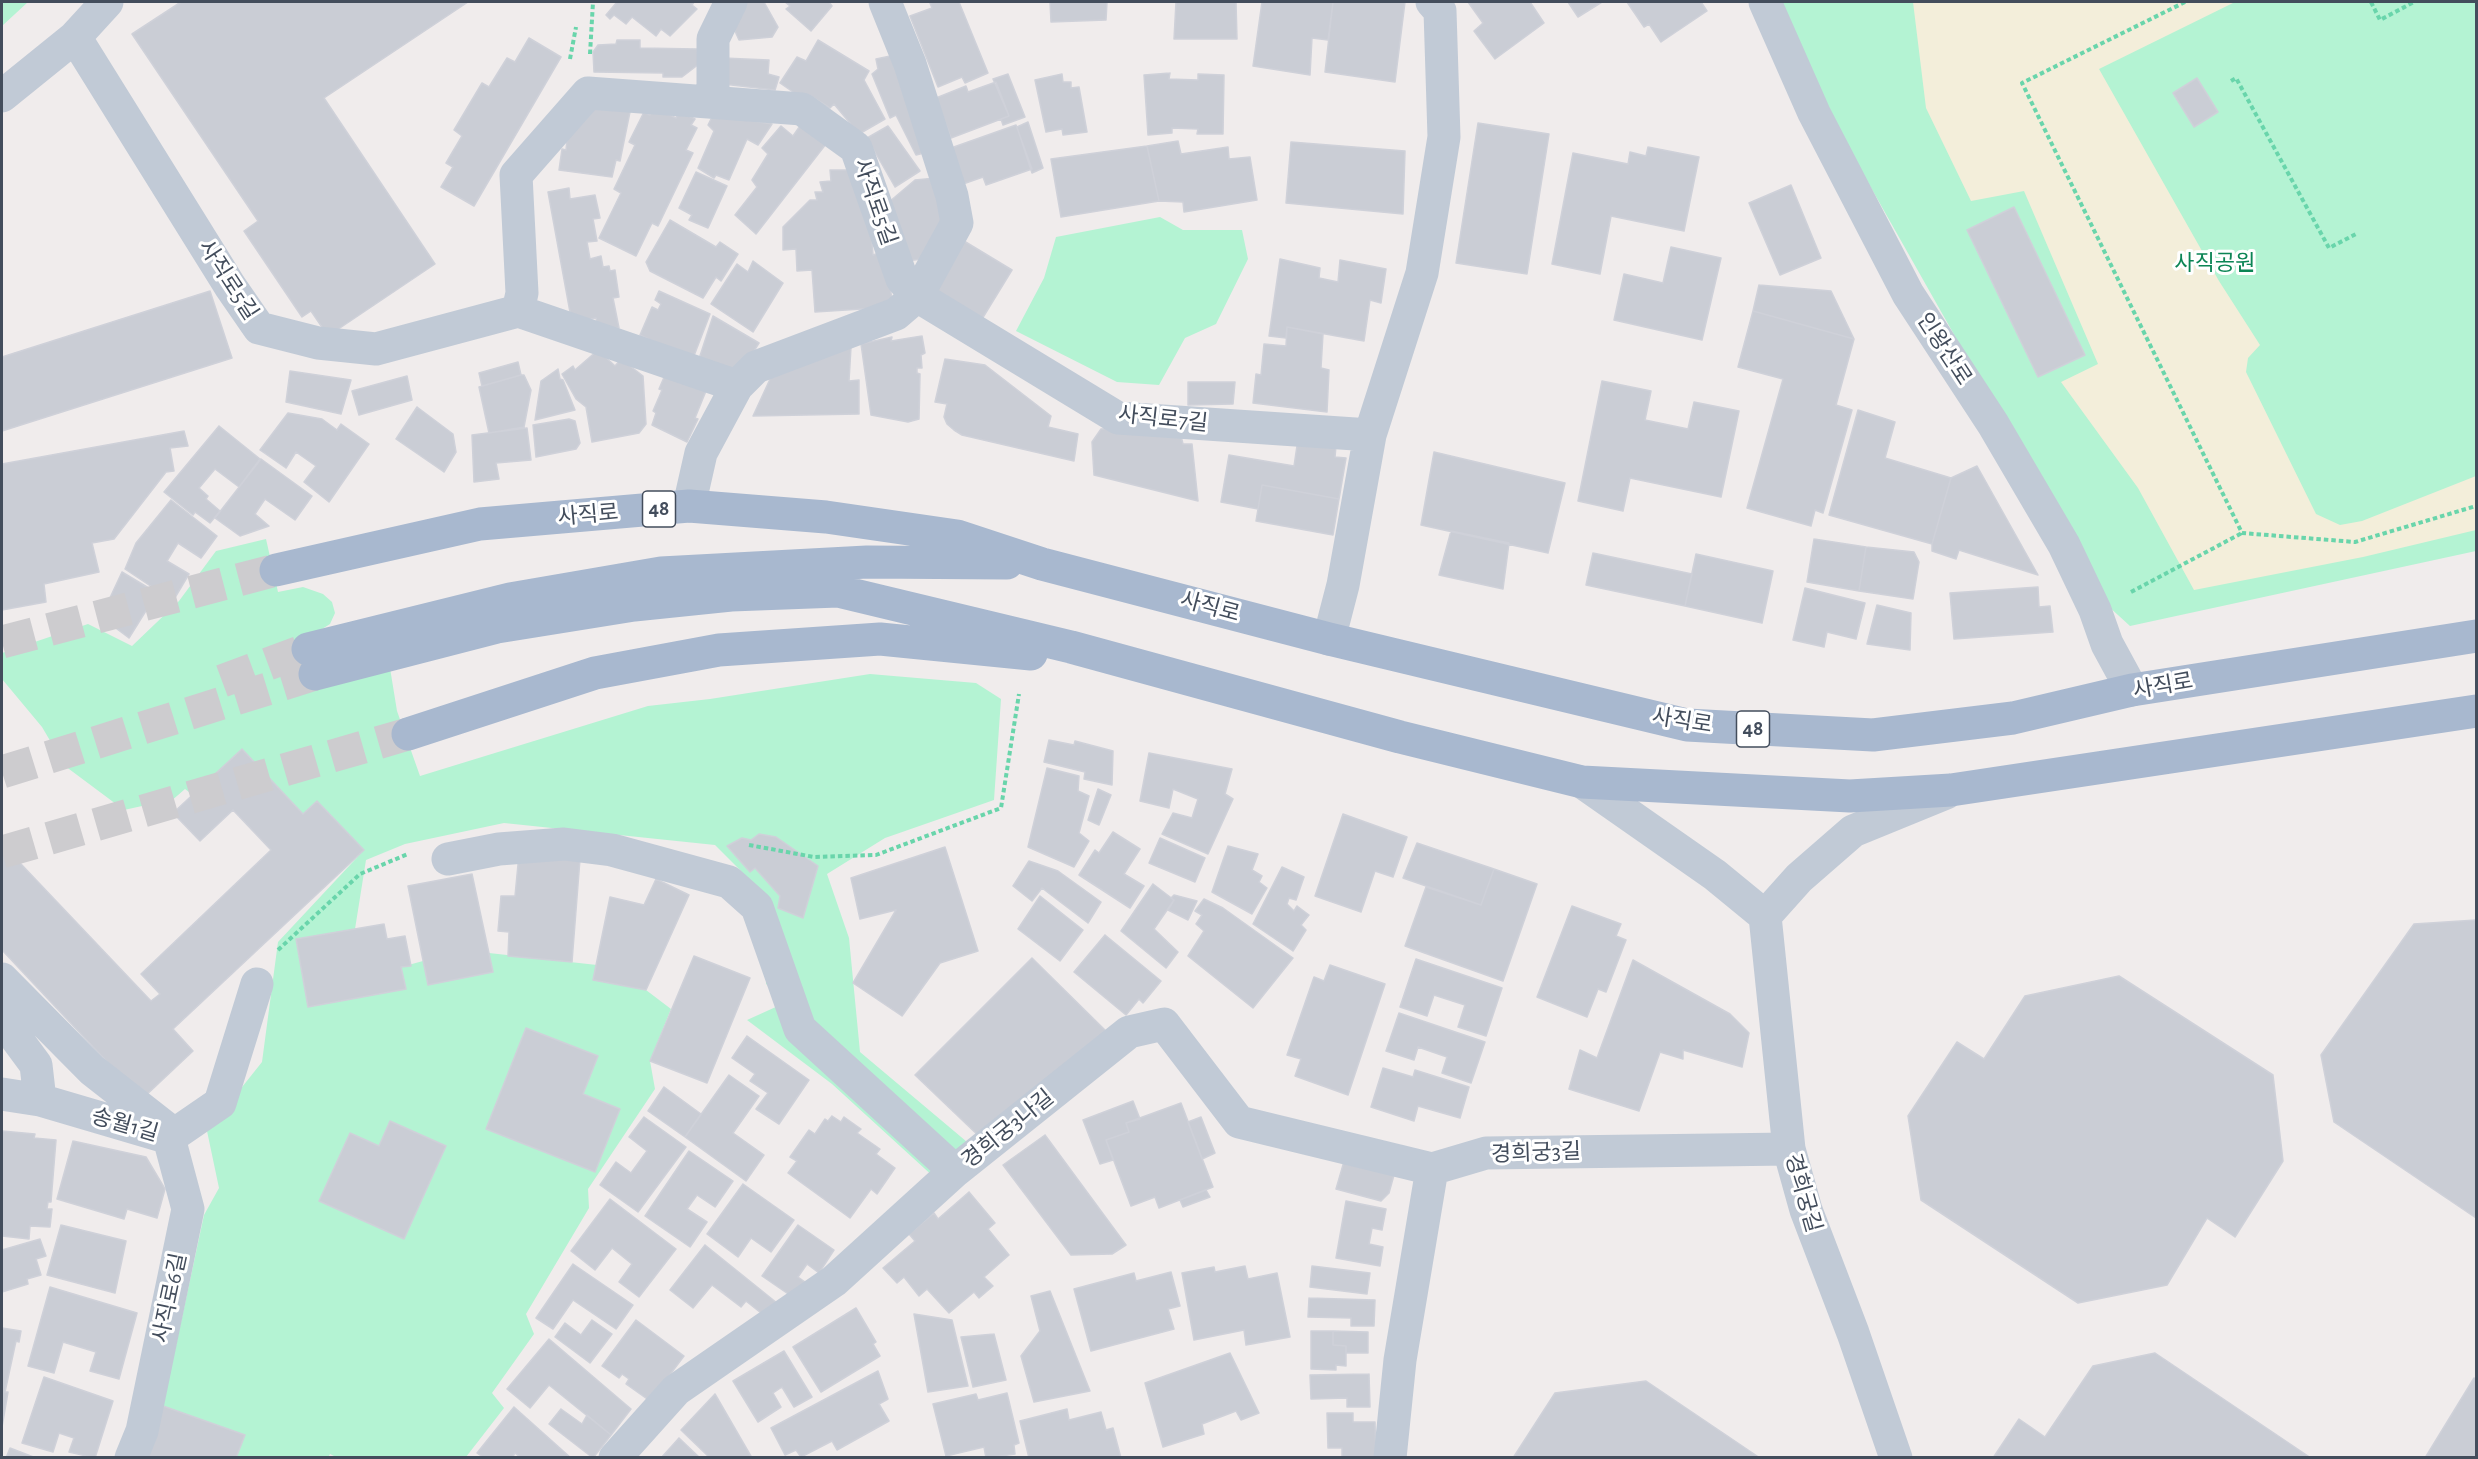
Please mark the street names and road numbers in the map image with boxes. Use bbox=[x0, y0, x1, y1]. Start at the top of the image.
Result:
street label: 사직로5길 bbox=[848, 155, 902, 249]
street label: 사직로5길 bbox=[192, 235, 264, 325]
street label: 인왕산로 bbox=[1911, 308, 1977, 390]
street label: 사직로7길 bbox=[1117, 401, 1209, 437]
road number: 48 bbox=[642, 491, 676, 527]
street label: 사직로 bbox=[557, 499, 619, 531]
street label: 사직로 bbox=[1177, 586, 1243, 628]
street label: 사직로 bbox=[2131, 668, 2195, 704]
street label: 사직로 bbox=[1650, 703, 1714, 739]
road number: 48 bbox=[1736, 711, 1770, 747]
street label: 경희궁3나길 bbox=[957, 1084, 1059, 1174]
street label: 송월1길 bbox=[89, 1103, 161, 1147]
street label: 경희궁3길 bbox=[1491, 1138, 1581, 1168]
street label: 경희궁길 bbox=[1779, 1150, 1827, 1236]
street label: 사직로6길 bbox=[148, 1251, 192, 1345]

